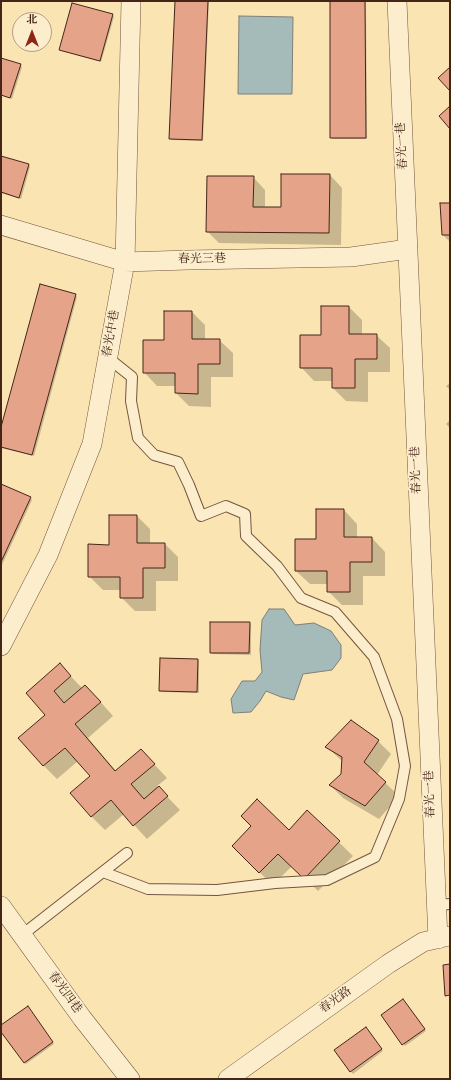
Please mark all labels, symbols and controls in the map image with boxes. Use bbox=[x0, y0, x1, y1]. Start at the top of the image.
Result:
north arrow bbox=[12, 12, 52, 52]
text: 北 bbox=[27, 13, 38, 28]
street label: 春光一巷 bbox=[395, 122, 411, 170]
street label: 春光三巷 bbox=[178, 252, 226, 268]
street label: 春光中巷 bbox=[101, 309, 123, 359]
street label: 春光一巷 bbox=[409, 446, 425, 494]
street label: 春光一巷 bbox=[423, 770, 439, 818]
street label: 春光四巷 bbox=[44, 969, 84, 1017]
street label: 春光路 bbox=[317, 985, 355, 1017]

